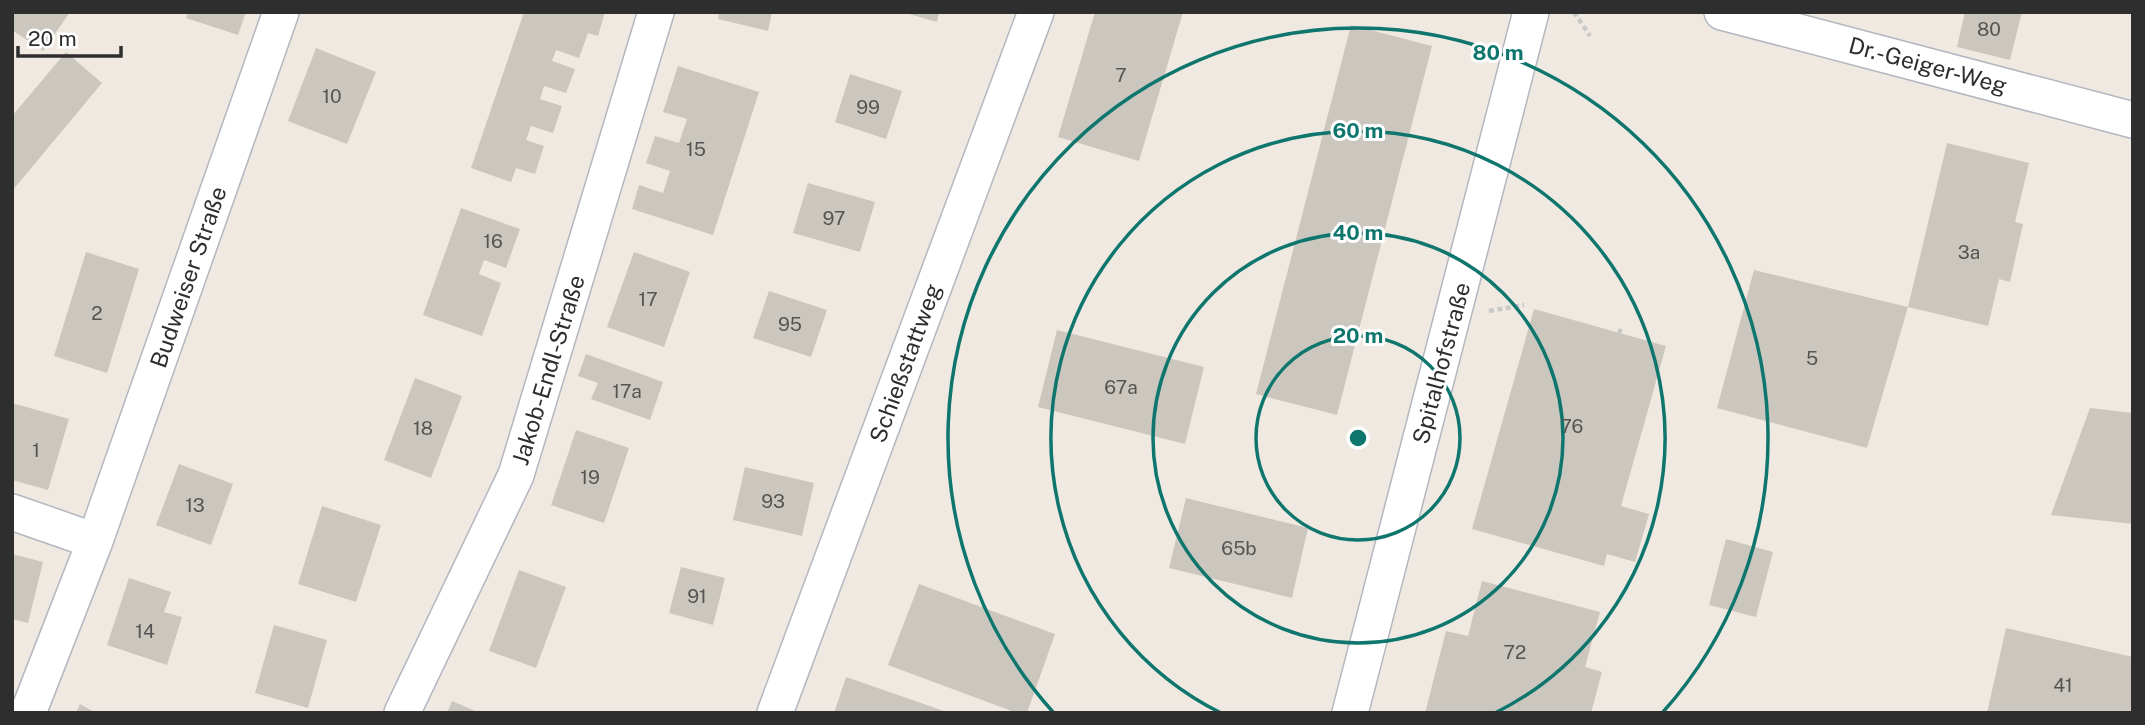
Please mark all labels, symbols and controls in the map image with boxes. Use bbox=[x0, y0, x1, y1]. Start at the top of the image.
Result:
scale bar bbox=[18, 14, 121, 58]
house number: 80 bbox=[1977, 18, 2001, 40]
text: 20 m bbox=[28, 26, 77, 51]
street label: Dr.-Geiger-Weg bbox=[1846, 31, 2010, 99]
text: 80 m bbox=[1472, 40, 1524, 65]
house number: 7 bbox=[1115, 64, 1127, 86]
house number: 10 bbox=[322, 85, 342, 107]
house number: 99 bbox=[856, 96, 880, 118]
text: 60 m bbox=[1333, 118, 1383, 143]
house number: 15 bbox=[686, 138, 706, 160]
street label: Budweiser Straße bbox=[144, 183, 232, 371]
house number: 97 bbox=[823, 207, 845, 229]
text: 40 m bbox=[1333, 220, 1383, 245]
house number: 16 bbox=[483, 230, 503, 252]
house number: 3a bbox=[1958, 241, 1980, 263]
street label: Jakob-Endl-Straße bbox=[506, 272, 590, 468]
street label: Spitalhofstraße bbox=[1406, 279, 1476, 447]
street label: Schießstattweg bbox=[864, 280, 946, 446]
house number: 17 bbox=[638, 288, 658, 310]
house number: 2 bbox=[91, 302, 103, 324]
house number: 95 bbox=[778, 313, 802, 335]
text: 20 m bbox=[1333, 323, 1383, 348]
house number: 5 bbox=[1806, 347, 1818, 369]
house number: 67a bbox=[1104, 376, 1138, 398]
house number: 17a bbox=[612, 380, 642, 402]
house number: 76 bbox=[1561, 415, 1583, 437]
house number: 18 bbox=[413, 417, 433, 439]
centre of rings bbox=[1346, 426, 1370, 450]
house number: 1 bbox=[32, 439, 40, 461]
house number: 19 bbox=[580, 466, 600, 488]
house number: 93 bbox=[761, 490, 785, 512]
house number: 13 bbox=[185, 494, 205, 516]
house number: 65b bbox=[1221, 537, 1257, 559]
house number: 91 bbox=[687, 585, 707, 607]
house number: 14 bbox=[135, 620, 155, 642]
house number: 72 bbox=[1504, 641, 1526, 663]
house number: 41 bbox=[2053, 674, 2073, 696]

